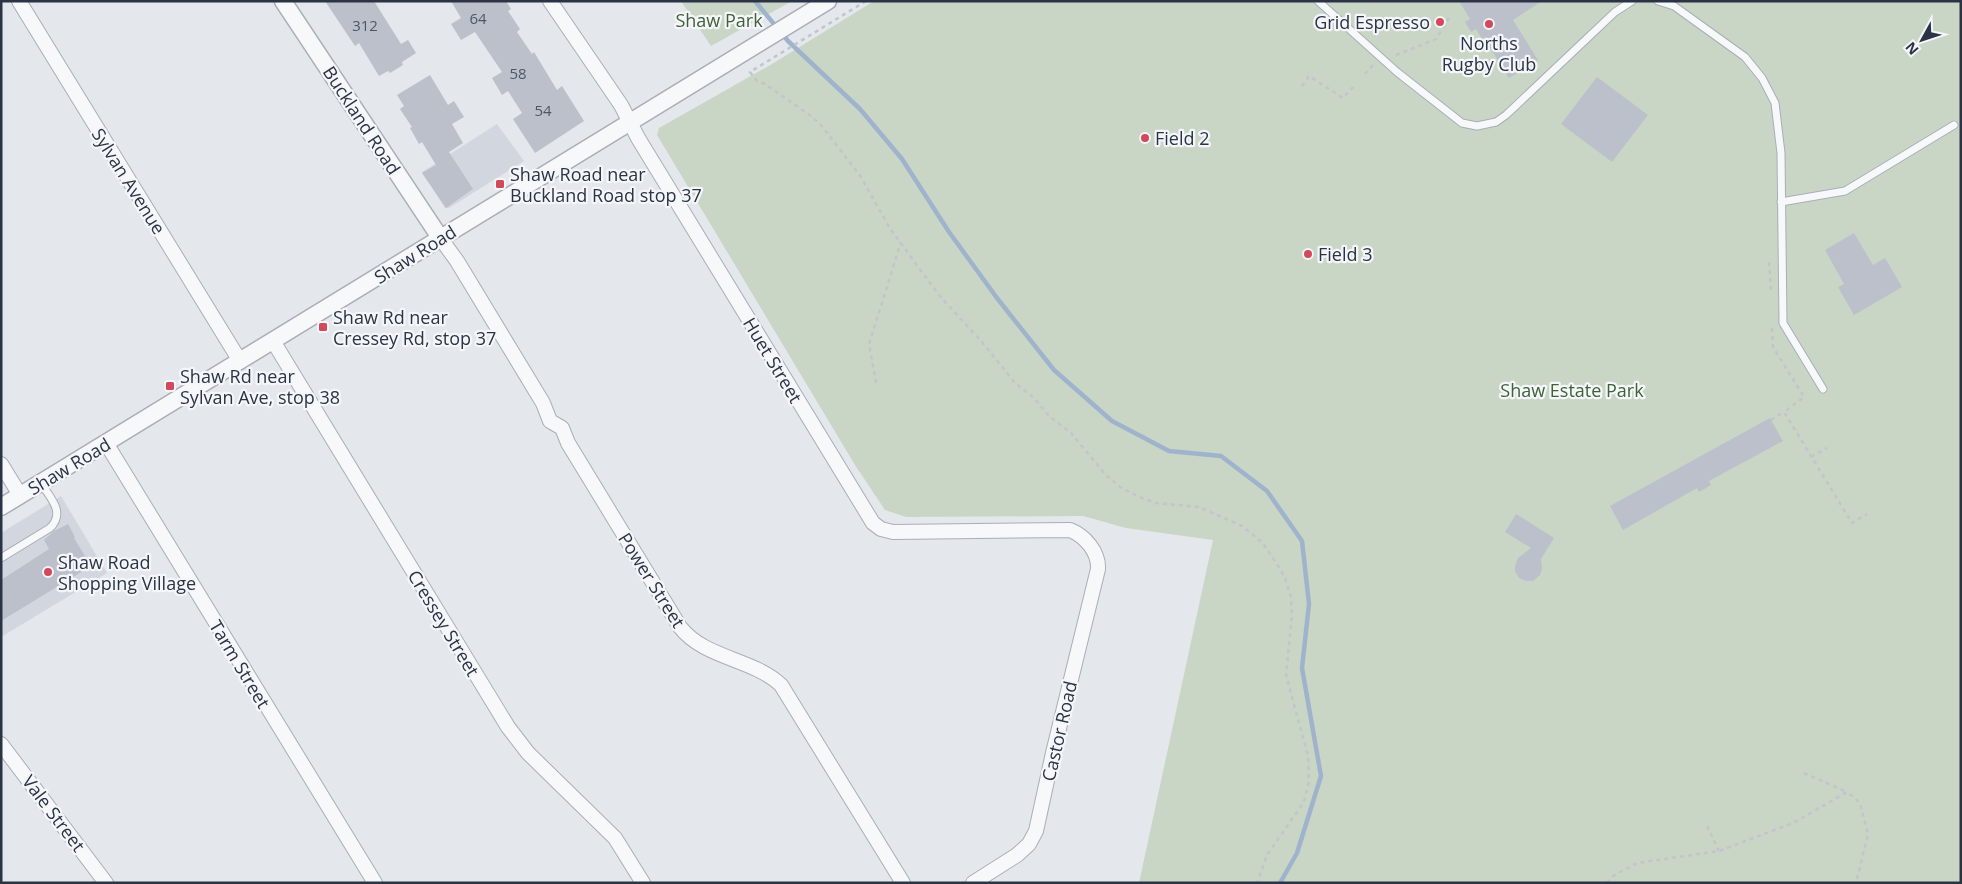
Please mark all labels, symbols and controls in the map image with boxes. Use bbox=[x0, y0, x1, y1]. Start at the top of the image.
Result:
house number: 64 bbox=[469, 8, 487, 28]
park label: Shaw Park bbox=[675, 8, 763, 32]
place label: Grid Espresso bbox=[1314, 10, 1430, 34]
house number: 312 bbox=[352, 15, 378, 35]
north arrow bbox=[1897, 15, 1947, 65]
marker: Grid Espresso bbox=[1434, 16, 1446, 28]
marker: Norths Rugby Club bbox=[1483, 18, 1495, 30]
place label: Norths Rugby Club bbox=[1442, 31, 1536, 76]
text: N bbox=[1901, 38, 1923, 59]
street label: Buckland Road bbox=[318, 61, 406, 179]
house number: 58 bbox=[509, 63, 527, 83]
house number: 54 bbox=[534, 100, 552, 120]
street label: Sylvan Avenue bbox=[87, 123, 171, 239]
place label: Field 2 bbox=[1155, 126, 1209, 150]
marker: Field 2 bbox=[1139, 132, 1151, 144]
place label: Shaw Road near Buckland Road stop 37 bbox=[510, 162, 702, 207]
marker: Shaw Road near Buckland Road stop 37 bbox=[494, 178, 506, 190]
street label: Shaw Road bbox=[369, 219, 461, 289]
place label: Field 3 bbox=[1318, 242, 1372, 266]
marker: Field 3 bbox=[1302, 248, 1314, 260]
place label: Shaw Rd near Cressey Rd, stop 37 bbox=[333, 305, 496, 350]
street label: Huet Street bbox=[738, 313, 808, 407]
marker: Shaw Rd near Cressey Rd, stop 37 bbox=[317, 321, 329, 333]
place label: Shaw Rd near Sylvan Ave, stop 38 bbox=[180, 364, 340, 409]
park label: Shaw Estate Park bbox=[1500, 378, 1644, 402]
marker: Shaw Rd near Sylvan Ave, stop 38 bbox=[164, 380, 176, 392]
street label: Shaw Road bbox=[23, 432, 115, 500]
street label: Power Street bbox=[613, 528, 691, 632]
place label: Shaw Road Shopping Village bbox=[58, 550, 196, 595]
street label: Cressey Street bbox=[403, 565, 485, 681]
marker: Shaw Road Shopping Village bbox=[42, 566, 54, 578]
street label: Tarm Street bbox=[204, 615, 276, 713]
street label: Castor Road bbox=[1036, 679, 1082, 783]
street label: Vale Street bbox=[17, 770, 91, 856]

